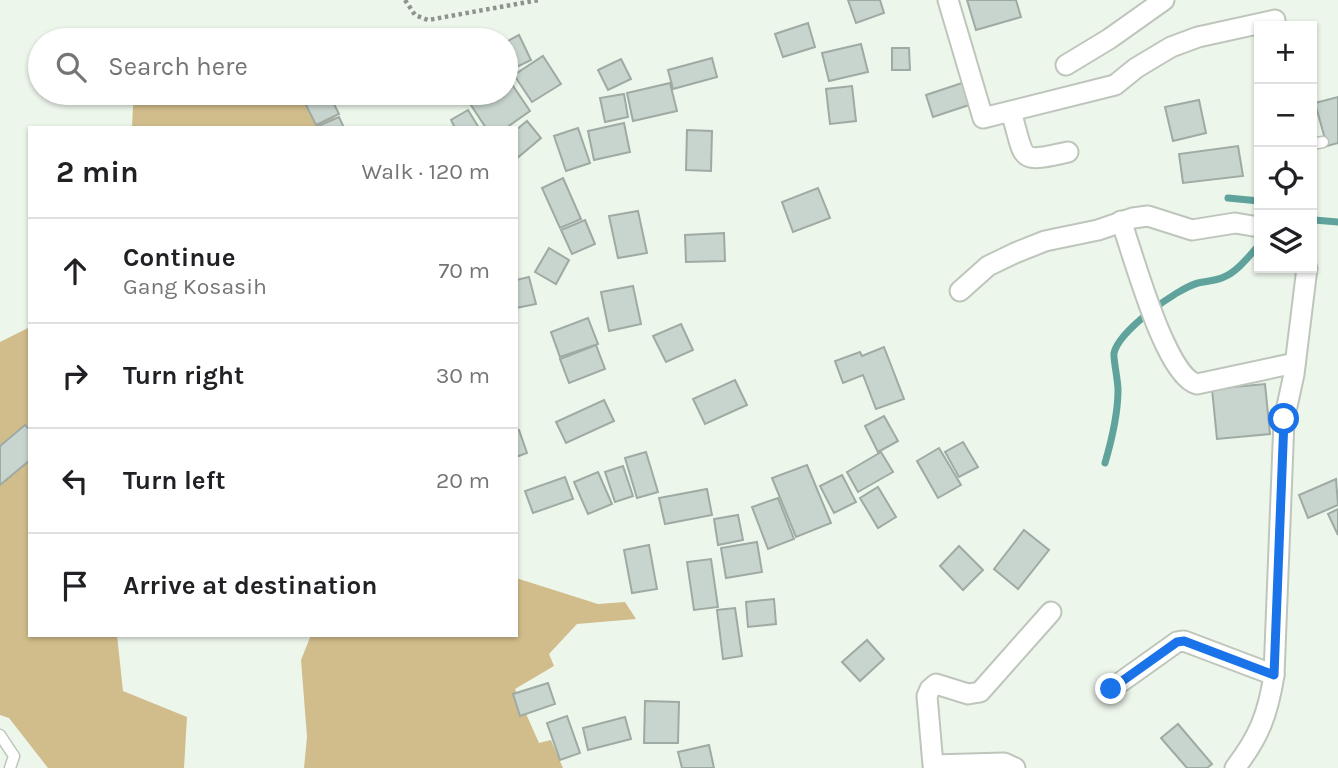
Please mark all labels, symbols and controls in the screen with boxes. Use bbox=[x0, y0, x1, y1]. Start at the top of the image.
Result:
map controls bbox=[1254, 21, 1317, 273]
button: + bbox=[1254, 21, 1317, 84]
search box bbox=[28, 28, 518, 105]
icon: search bbox=[52, 48, 90, 86]
text: Search here bbox=[108, 51, 248, 82]
button: − bbox=[1254, 84, 1317, 147]
button: locate bbox=[1254, 147, 1317, 210]
text: 2 min bbox=[56, 154, 139, 190]
text: Walk · 120 m bbox=[362, 158, 490, 185]
button: layers bbox=[1254, 210, 1317, 273]
text: Continue bbox=[123, 242, 235, 273]
icon: ahead bbox=[56, 252, 94, 290]
text: 70 m bbox=[439, 257, 490, 284]
text: Gang Kosasih bbox=[123, 273, 267, 300]
icon: right bbox=[56, 357, 94, 395]
text: Turn right bbox=[123, 360, 244, 391]
text: 30 m bbox=[436, 362, 490, 389]
route start bbox=[1268, 403, 1299, 434]
icon: left bbox=[56, 462, 94, 500]
text: Turn left bbox=[123, 465, 225, 496]
text: 20 m bbox=[436, 467, 490, 494]
icon: arrive bbox=[56, 567, 94, 605]
text: Arrive at destination bbox=[123, 570, 377, 601]
route end bbox=[1095, 673, 1126, 704]

